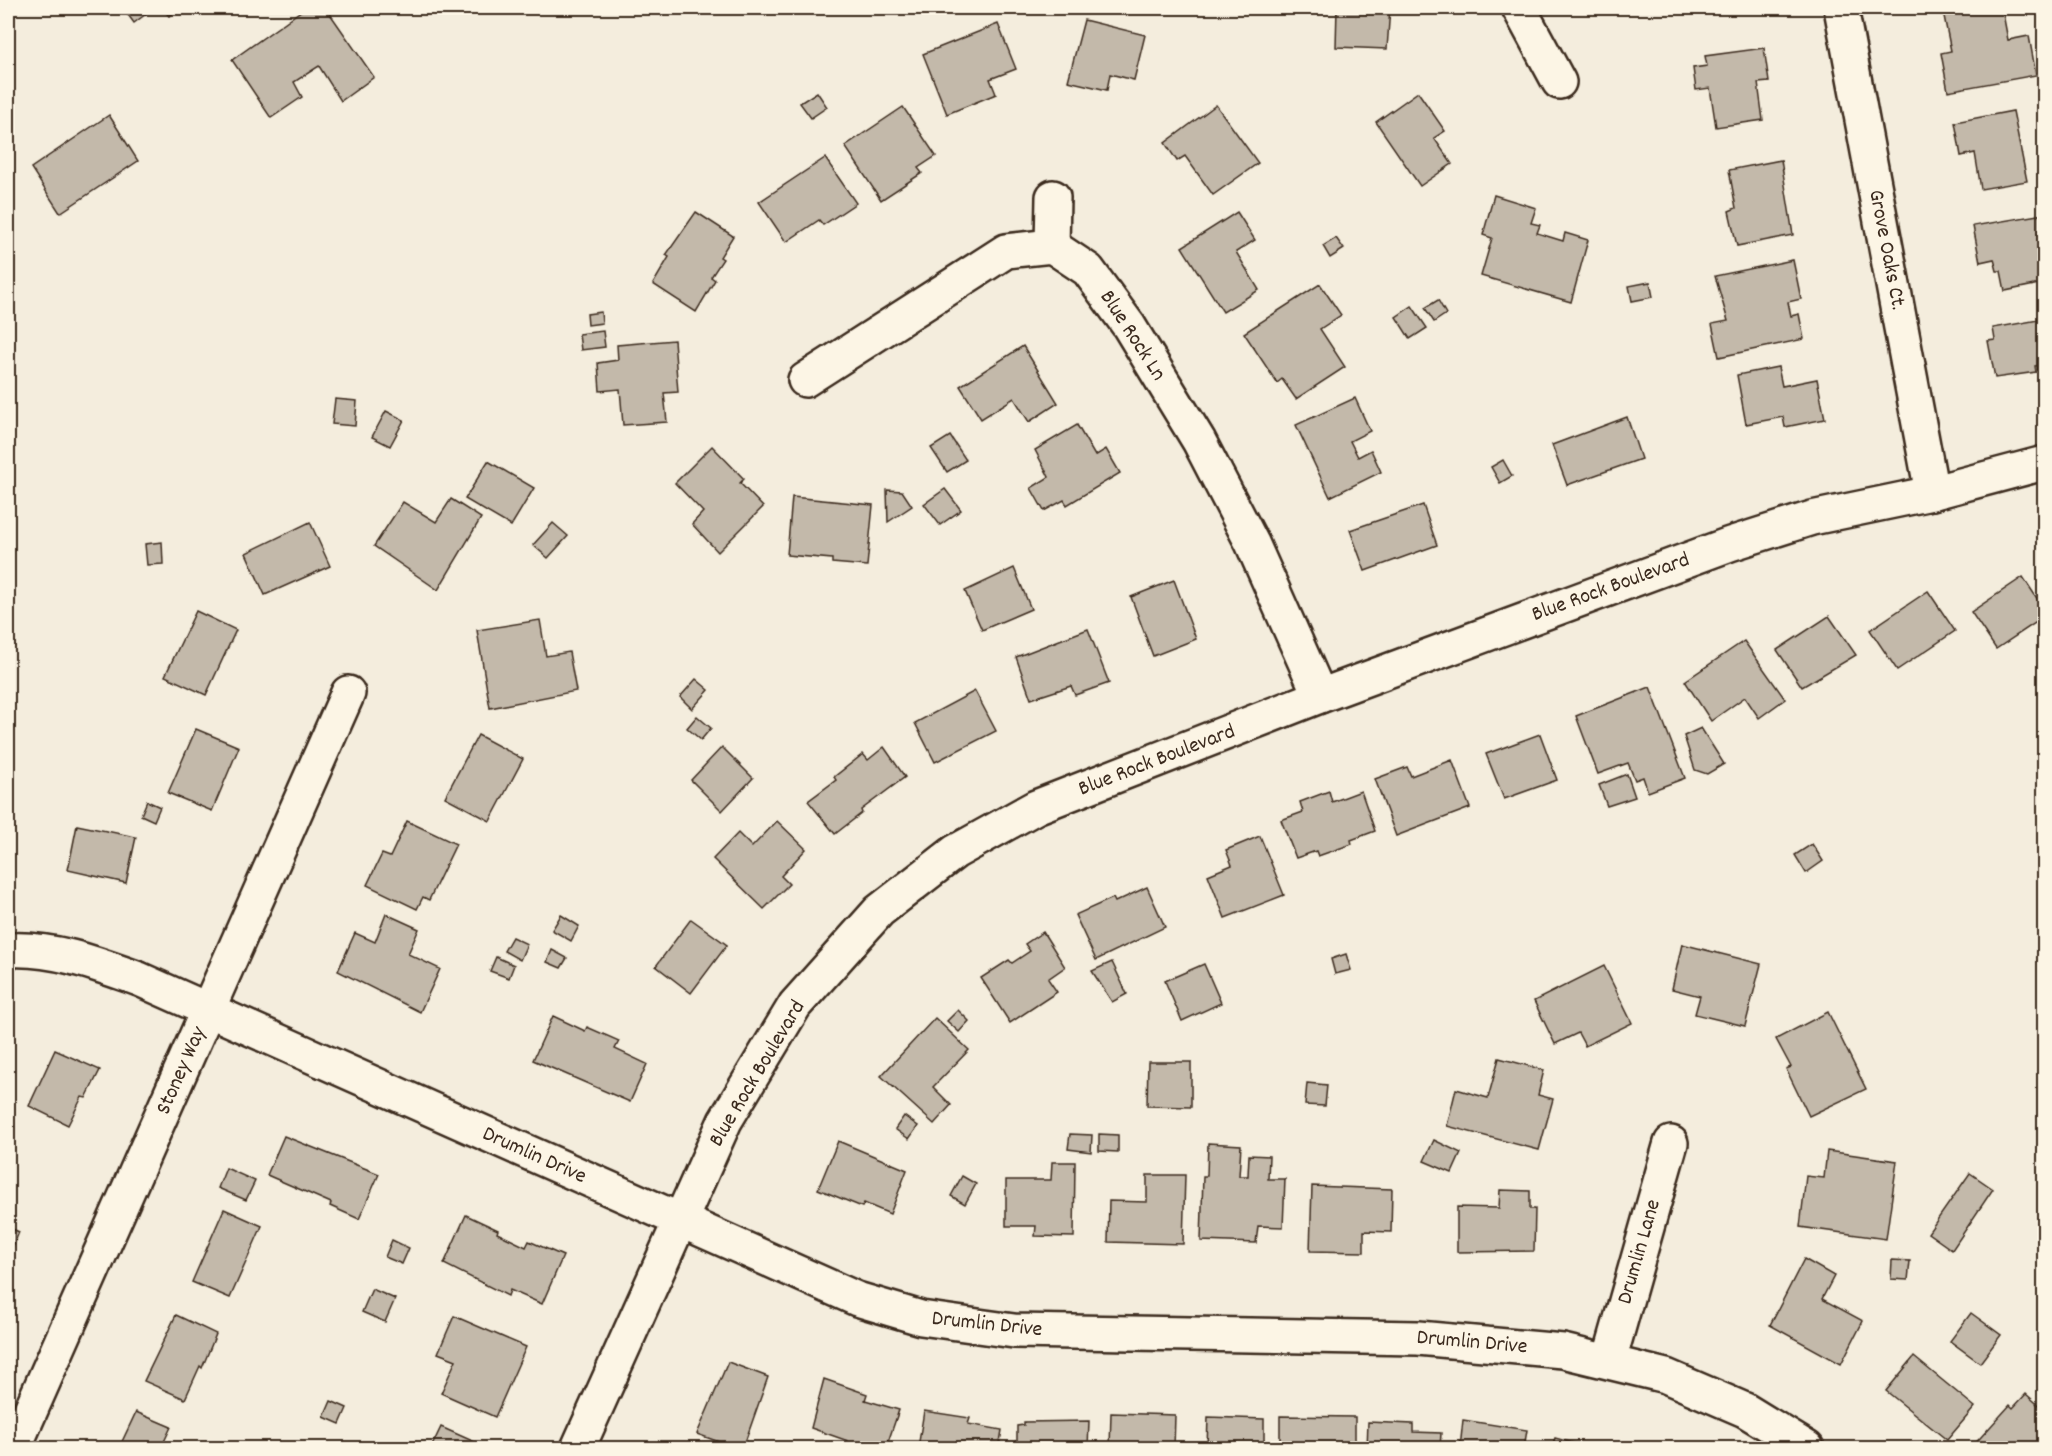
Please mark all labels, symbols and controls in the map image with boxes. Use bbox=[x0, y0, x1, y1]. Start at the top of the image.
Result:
street label: Grove Oaks Ct. bbox=[1859, 187, 1913, 313]
street label: Blue Rock Ln bbox=[1091, 285, 1173, 387]
street label: Blue Rock Boulevard bbox=[1528, 545, 1694, 631]
street label: Blue Rock Boulevard bbox=[1074, 717, 1240, 805]
street label: Blue Rock Boulevard bbox=[702, 995, 814, 1153]
street label: Stoney Way bbox=[149, 1021, 216, 1120]
street label: Drumlin Drive bbox=[477, 1119, 591, 1193]
street label: Drumlin Lane bbox=[1610, 1196, 1670, 1308]
street label: Drumlin Drive bbox=[930, 1304, 1044, 1346]
street label: Drumlin Drive bbox=[1415, 1323, 1529, 1363]

